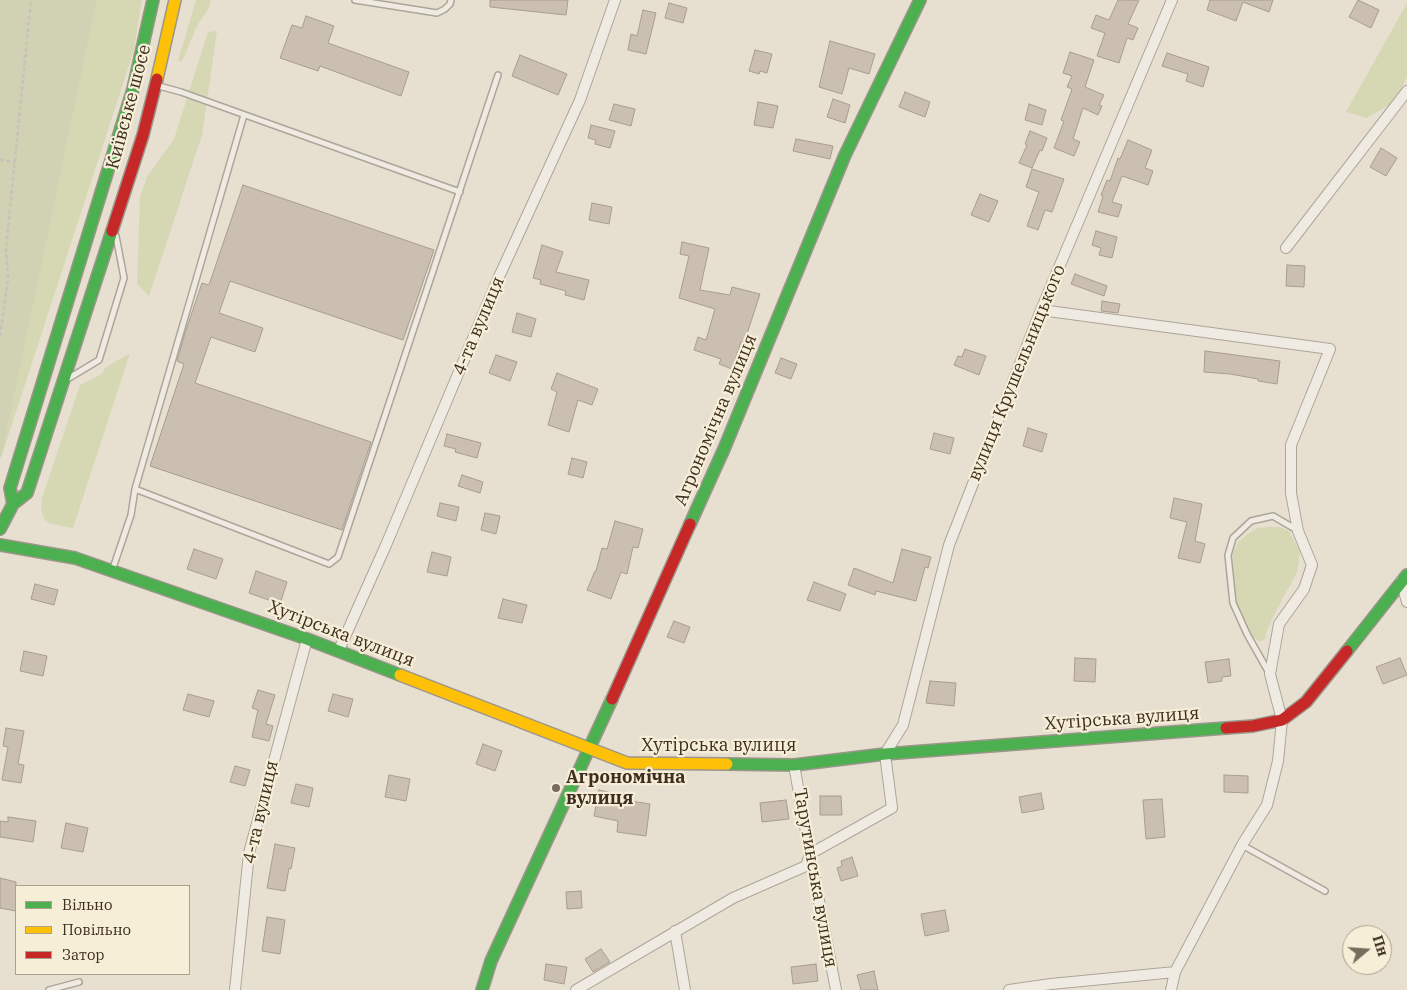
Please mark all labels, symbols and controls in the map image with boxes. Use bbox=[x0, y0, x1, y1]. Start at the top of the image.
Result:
street label: Київське шосе bbox=[102, 42, 156, 172]
street label: вулиця Крушельницького bbox=[964, 262, 1070, 484]
street label: 4-та вулиця bbox=[449, 273, 509, 379]
street label: Агрономічна вулиця bbox=[670, 331, 762, 509]
street label: Хутірська вулиця bbox=[265, 596, 417, 672]
street label: Хутірська вулиця bbox=[1044, 703, 1200, 735]
street label: Хутірська вулиця bbox=[641, 735, 797, 757]
street label: 4-та вулиця bbox=[239, 758, 283, 866]
place label: Агрономічна вулиця bbox=[566, 767, 686, 810]
marker: Агрономічна вулиця bbox=[550, 782, 562, 794]
street label: Тарутинська вулиця bbox=[789, 786, 841, 970]
legend bbox=[15, 885, 190, 975]
text: Вільно bbox=[62, 895, 112, 914]
text: Повільно bbox=[62, 920, 131, 939]
north arrow bbox=[1342, 925, 1392, 975]
text: Пн bbox=[1369, 933, 1392, 958]
text: Затор bbox=[62, 945, 105, 964]

